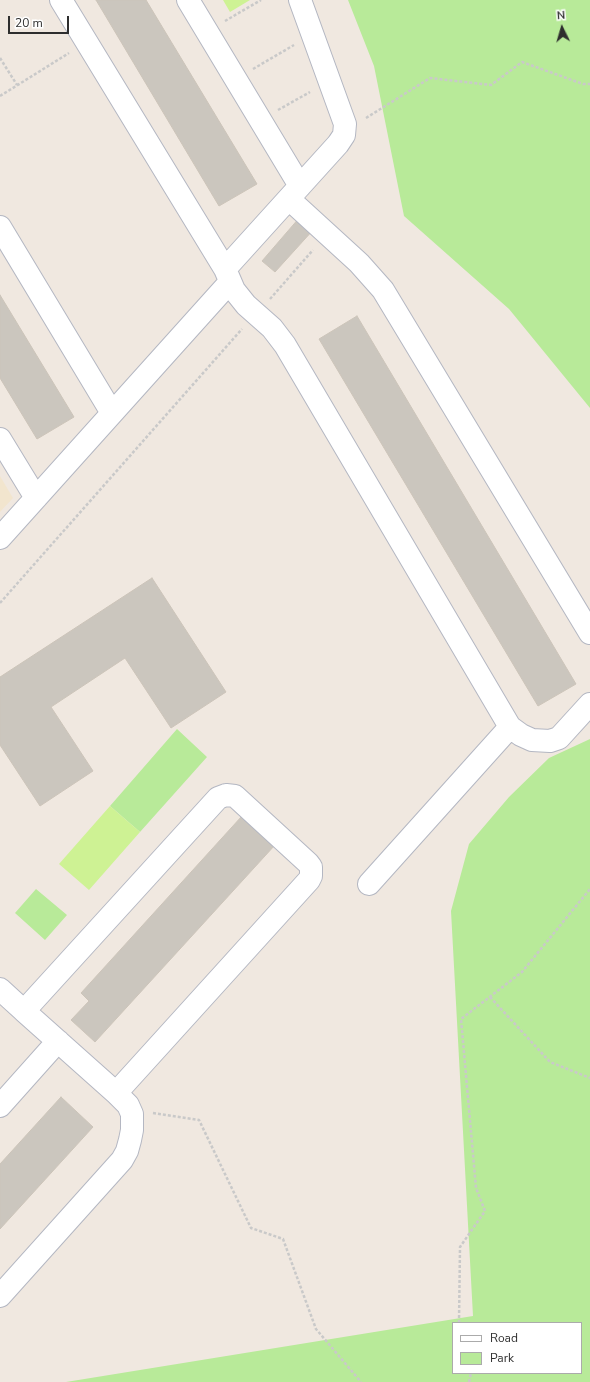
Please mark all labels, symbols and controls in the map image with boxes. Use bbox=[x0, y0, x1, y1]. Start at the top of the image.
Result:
scale bar bbox=[10, 8, 71, 34]
north arrow bbox=[542, 8, 582, 48]
text: N bbox=[556, 8, 566, 23]
text: 20 m bbox=[15, 15, 43, 31]
legend bbox=[452, 1322, 582, 1374]
text: Road bbox=[490, 1330, 518, 1346]
text: Park bbox=[490, 1350, 514, 1366]

